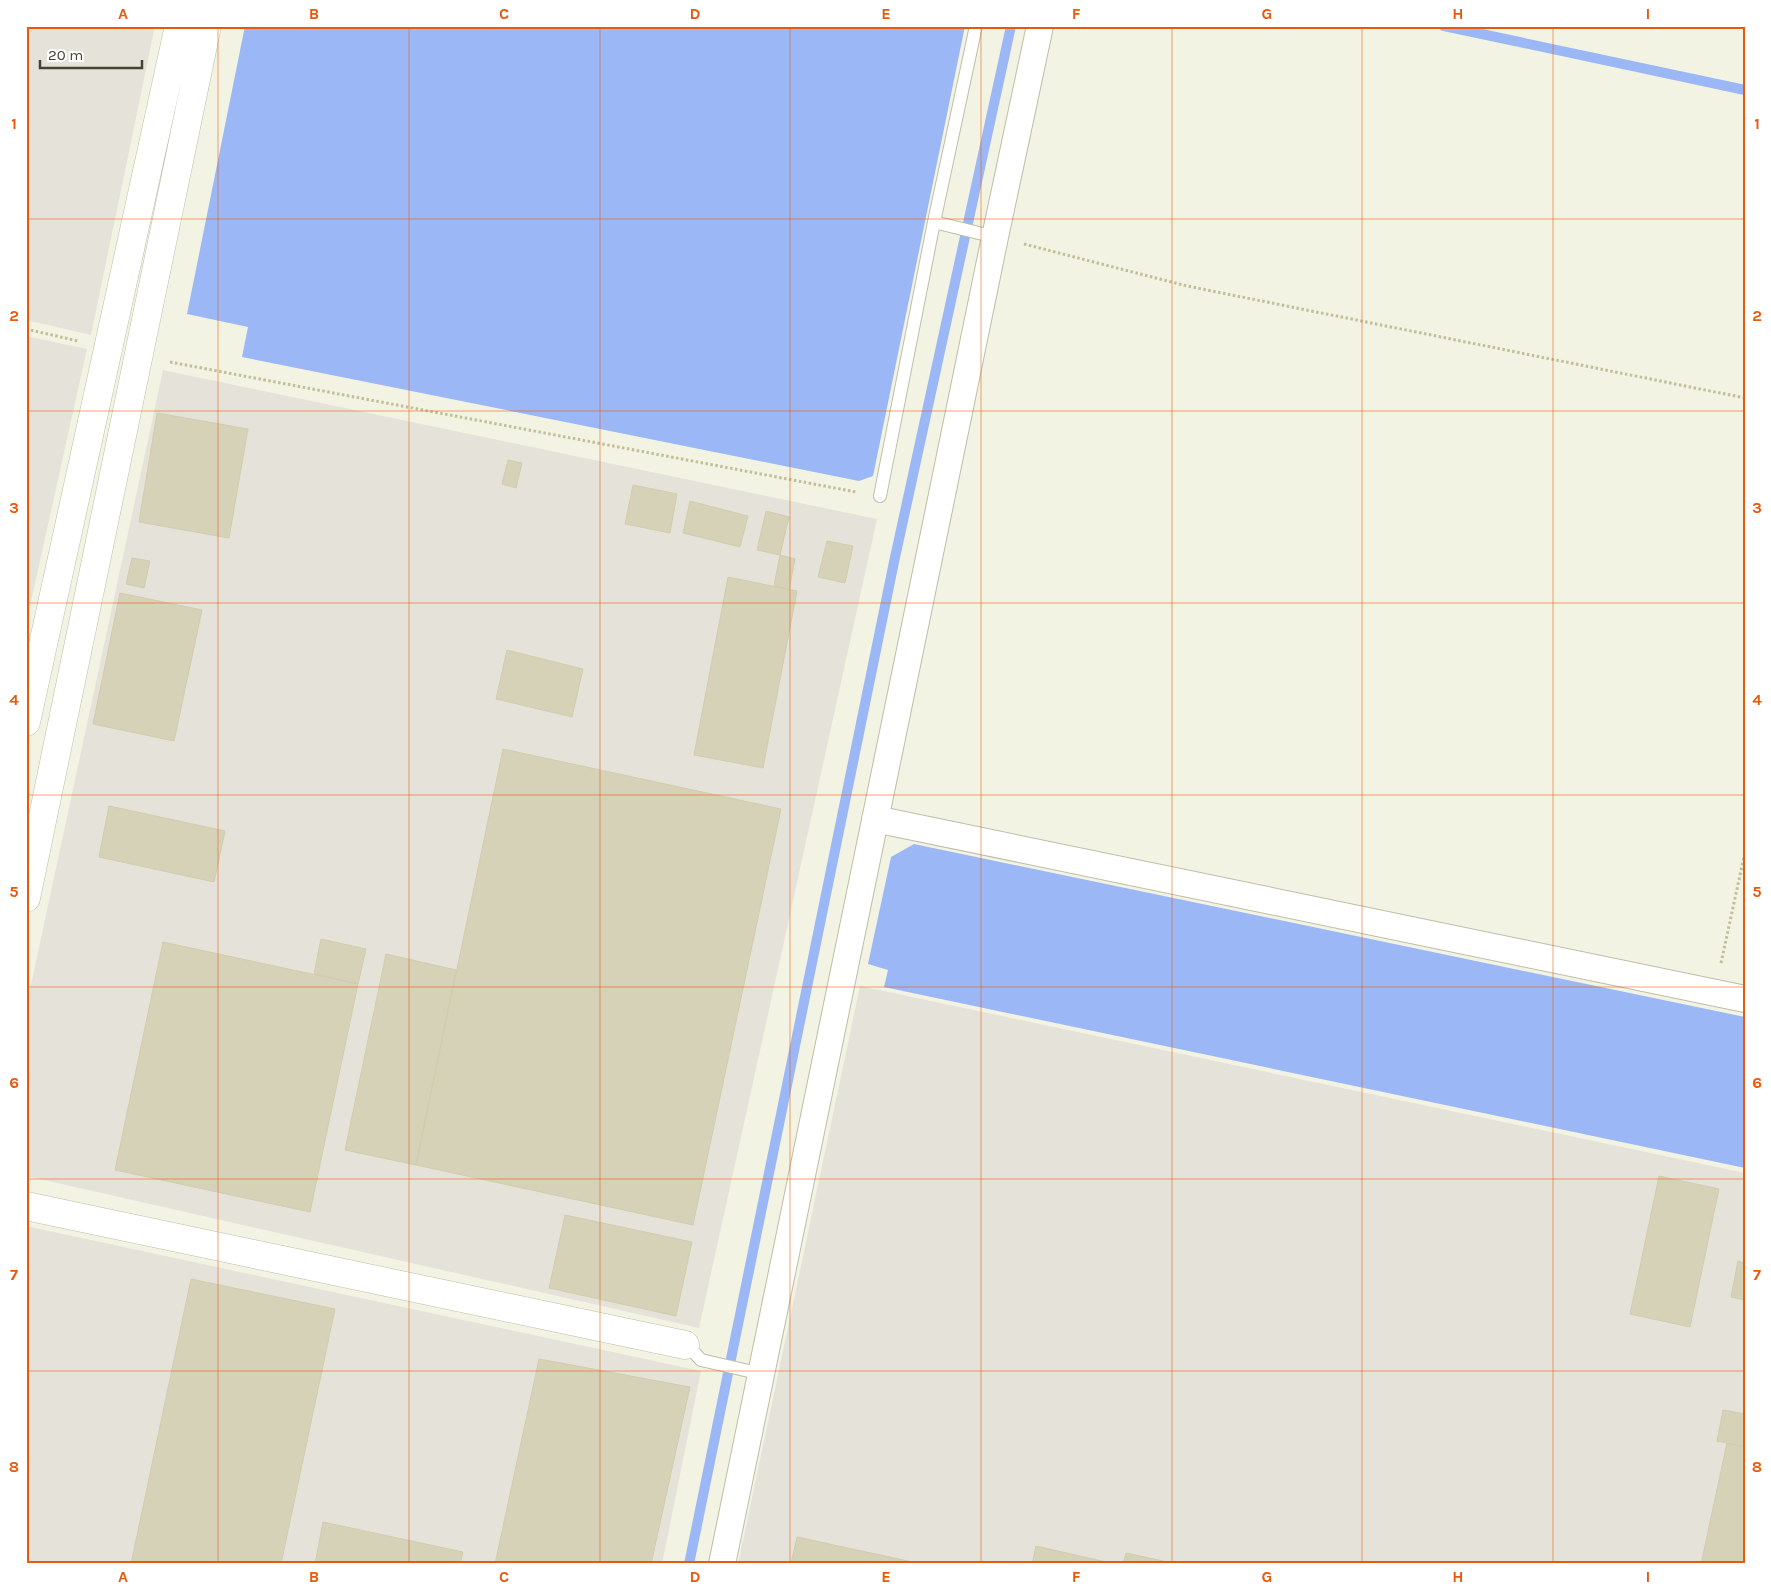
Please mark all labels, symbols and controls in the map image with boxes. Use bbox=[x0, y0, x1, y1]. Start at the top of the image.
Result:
text: A bbox=[118, 4, 128, 23]
text: B bbox=[309, 4, 319, 23]
text: C bbox=[499, 4, 509, 23]
text: D bbox=[690, 4, 701, 23]
text: E bbox=[881, 4, 891, 23]
text: F bbox=[1072, 4, 1081, 23]
text: G bbox=[1262, 4, 1272, 23]
text: H bbox=[1452, 4, 1464, 23]
text: I bbox=[1646, 4, 1650, 23]
scale bar bbox=[40, 38, 142, 70]
text: 20 m bbox=[48, 46, 83, 64]
text: 1 bbox=[11, 114, 17, 133]
text: 1 bbox=[1754, 114, 1760, 133]
text: 2 bbox=[9, 306, 19, 325]
text: 2 bbox=[1752, 306, 1762, 325]
text: 3 bbox=[9, 498, 19, 517]
text: 3 bbox=[1752, 498, 1762, 517]
text: 4 bbox=[9, 690, 19, 709]
text: 4 bbox=[1752, 690, 1762, 709]
text: 5 bbox=[9, 882, 19, 901]
text: 5 bbox=[1752, 882, 1762, 901]
text: 6 bbox=[9, 1073, 19, 1092]
text: 6 bbox=[1752, 1073, 1762, 1092]
text: 7 bbox=[10, 1265, 18, 1284]
text: 7 bbox=[1753, 1265, 1761, 1284]
text: 8 bbox=[9, 1457, 19, 1476]
text: 8 bbox=[1752, 1457, 1762, 1476]
text: A bbox=[118, 1567, 128, 1586]
text: B bbox=[309, 1567, 319, 1586]
text: C bbox=[499, 1567, 509, 1586]
text: D bbox=[690, 1567, 701, 1586]
text: E bbox=[881, 1567, 891, 1586]
text: F bbox=[1072, 1567, 1081, 1586]
text: G bbox=[1262, 1567, 1272, 1586]
text: H bbox=[1452, 1567, 1464, 1586]
text: I bbox=[1646, 1567, 1650, 1586]

